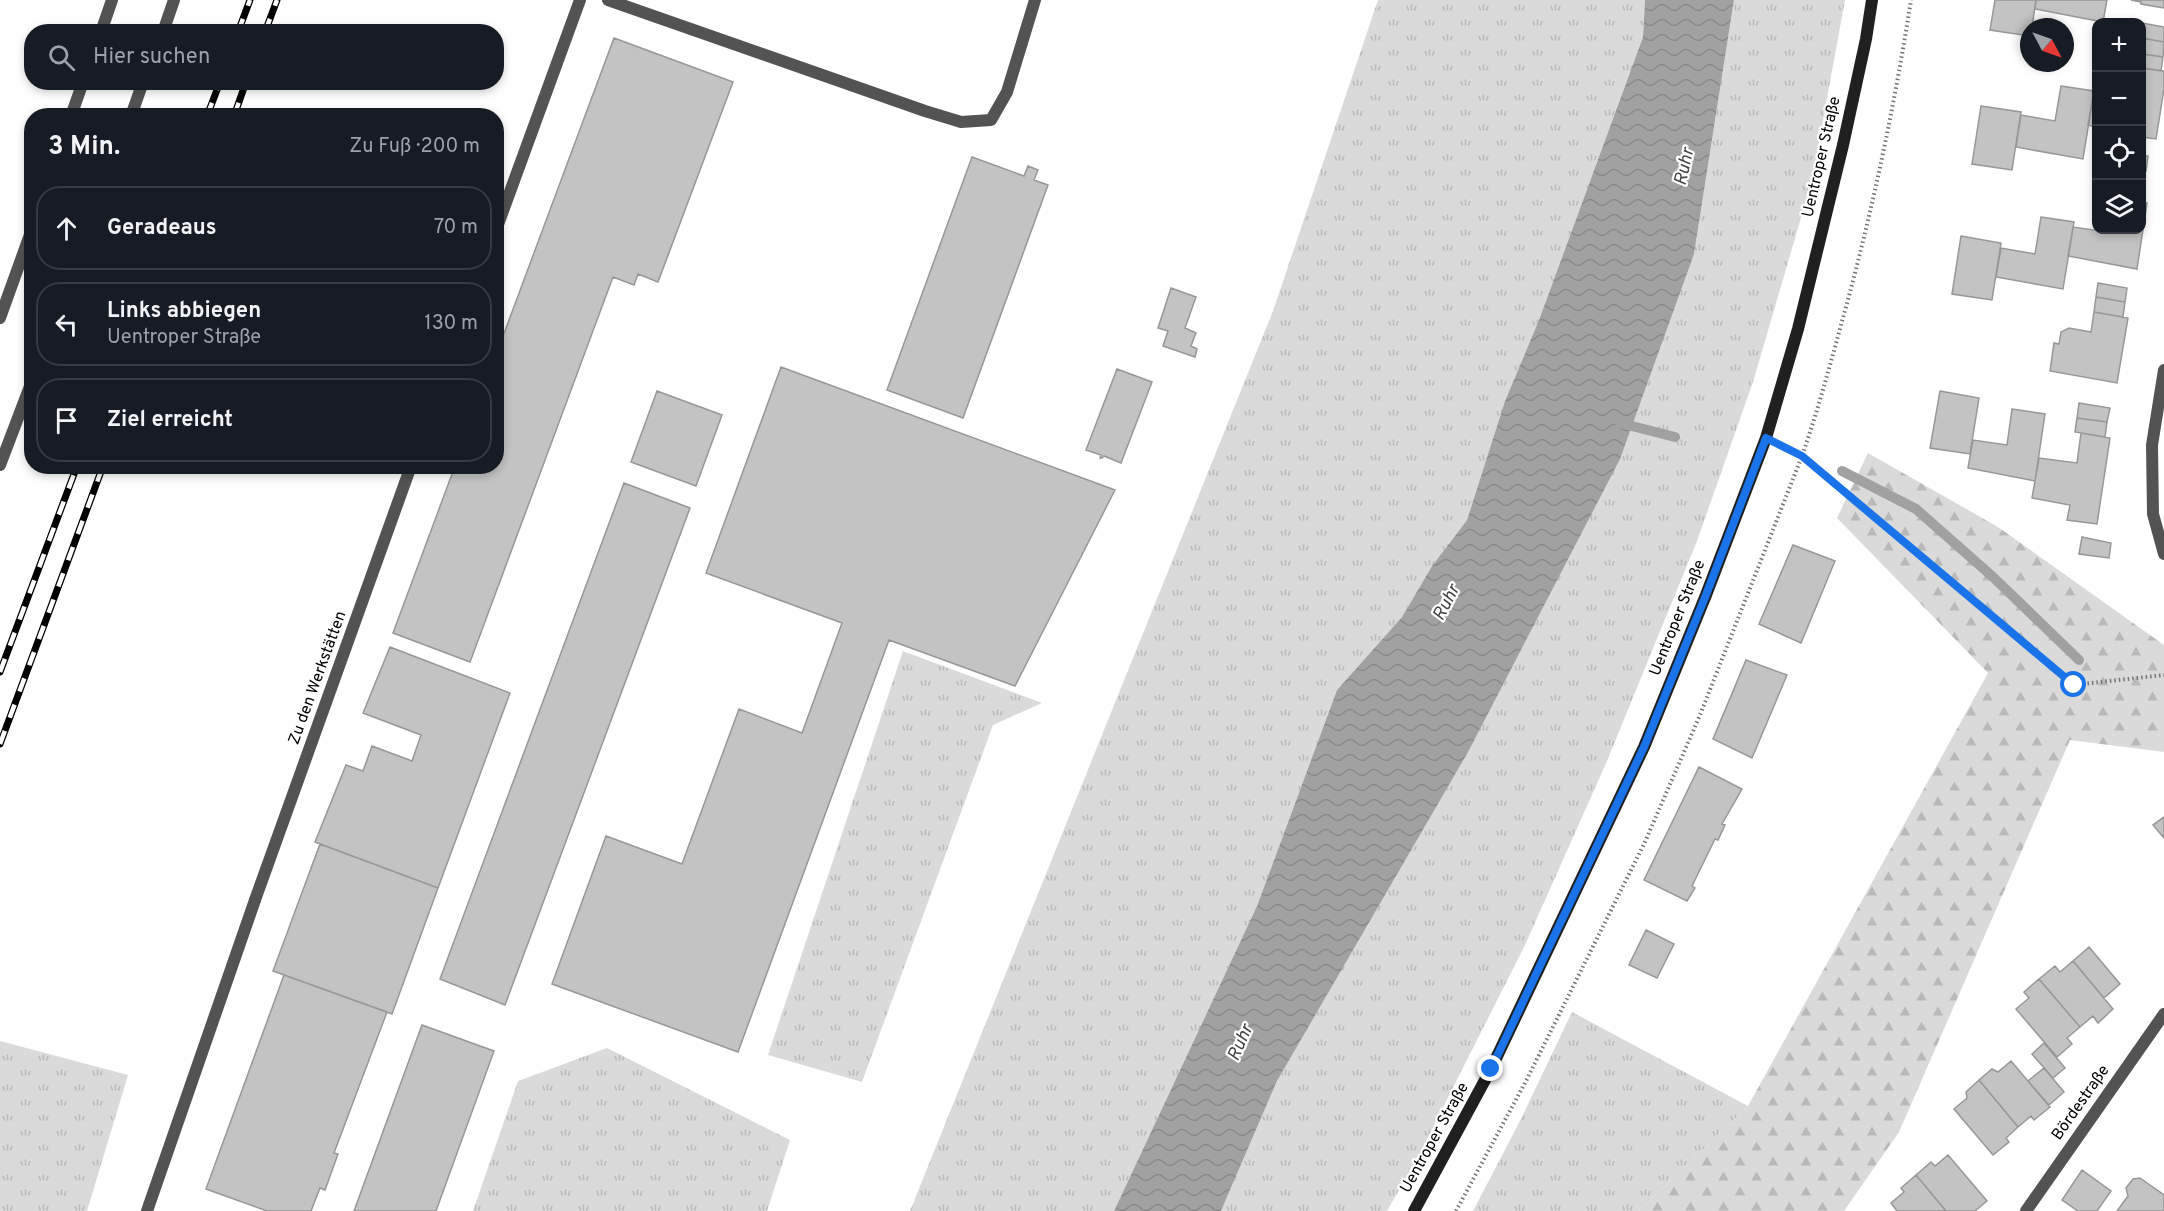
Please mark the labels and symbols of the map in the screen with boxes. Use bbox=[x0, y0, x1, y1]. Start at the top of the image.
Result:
north arrow bbox=[2020, 18, 2074, 72]
street label: Uentroper Straße bbox=[1798, 95, 1846, 219]
water label: Ruhr bbox=[1670, 144, 1701, 188]
street label: Uentroper Straße bbox=[1646, 557, 1710, 679]
water label: Ruhr bbox=[1428, 579, 1467, 625]
street label: Zu den Werkstätten bbox=[285, 609, 351, 747]
route start bbox=[2060, 671, 2086, 697]
water label: Ruhr bbox=[1223, 1019, 1260, 1065]
route end bbox=[1477, 1055, 1503, 1081]
street label: Bördestraße bbox=[2048, 1061, 2114, 1145]
street label: Uentroper Straße bbox=[1396, 1079, 1474, 1197]

